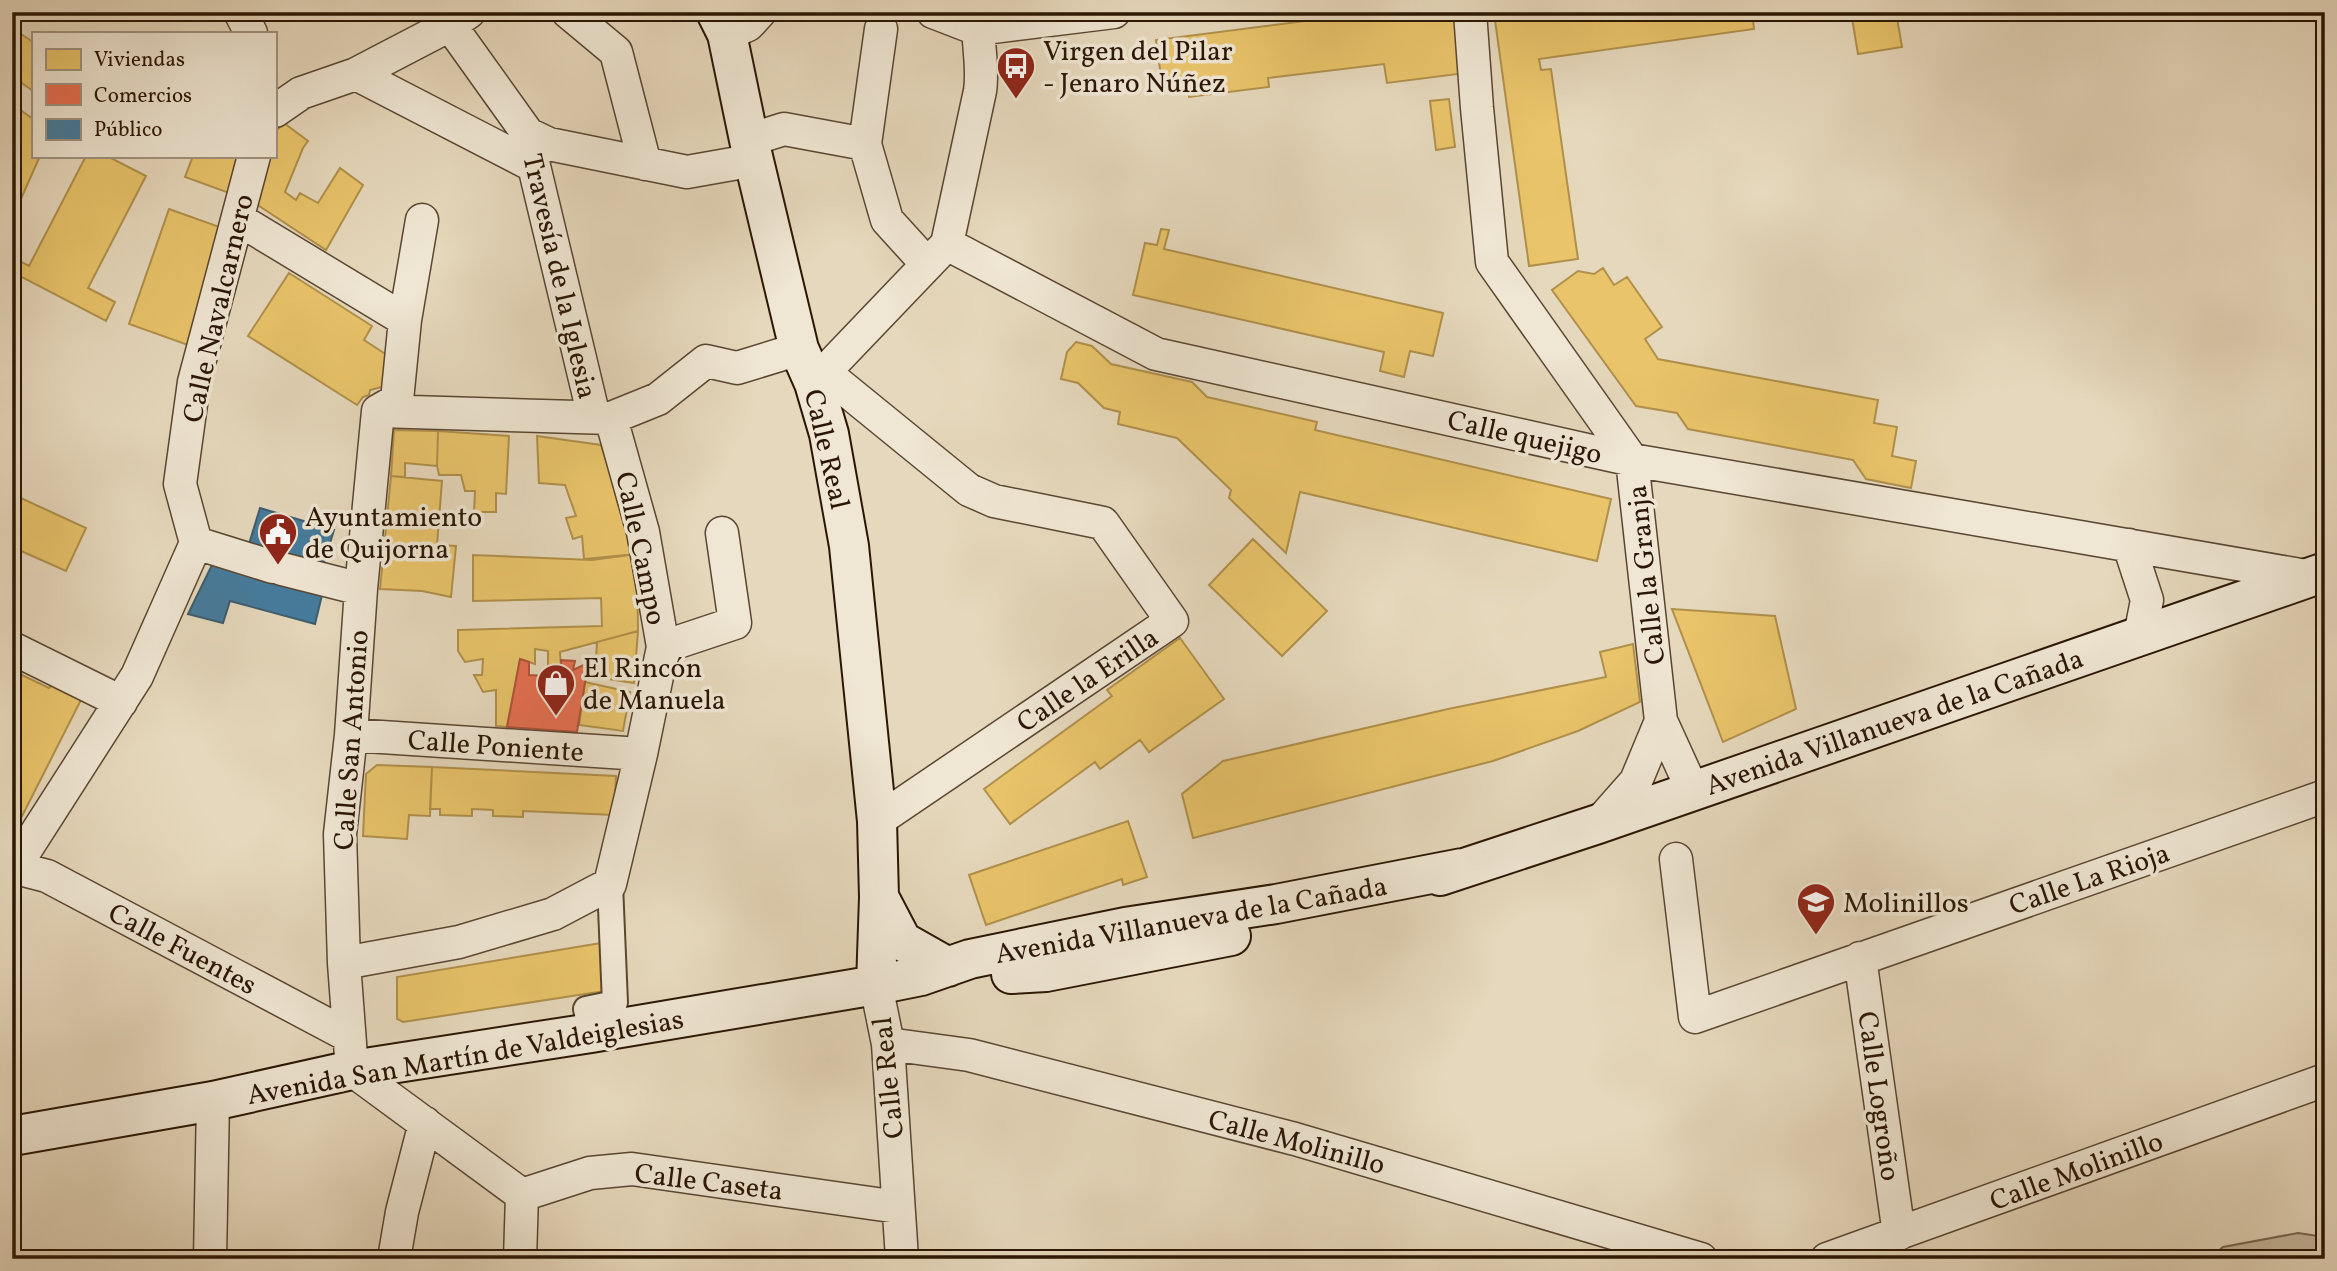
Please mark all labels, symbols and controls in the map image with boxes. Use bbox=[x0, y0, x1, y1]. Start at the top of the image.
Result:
legend bbox=[32, 32, 276, 158]
place label: Virgen del Pilar - Jenaro Núñez bbox=[1043, 33, 1233, 104]
bus stop icon: Virgen del Pilar - Jenaro Núñez bbox=[995, 45, 1037, 100]
text: Viviendas bbox=[94, 46, 185, 75]
text: Comercios bbox=[94, 82, 192, 111]
text: Público bbox=[94, 116, 162, 145]
street label: Travesía de la Iglesia bbox=[511, 150, 606, 403]
street label: Calle Navalcarnero bbox=[174, 190, 265, 427]
street label: Calle Real bbox=[793, 386, 858, 513]
street label: Calle quejigo bbox=[1443, 402, 1606, 475]
street label: Calle Campo bbox=[604, 468, 675, 629]
street label: Calle la Granja bbox=[1619, 483, 1676, 667]
place label: Ayuntamiento de Quijorna bbox=[305, 499, 482, 570]
public building icon: Ayuntamiento de Quijorna bbox=[257, 511, 299, 566]
street label: Calle la Erilla bbox=[1010, 619, 1167, 743]
street label: Calle San Antonio bbox=[325, 629, 380, 852]
street label: Avenida Villanueva de la Cañada bbox=[1701, 640, 2089, 806]
place label: El Rincón de Manuela bbox=[583, 650, 726, 721]
shop icon: El Rincón de Manuela bbox=[535, 662, 577, 717]
street label: Calle Poniente bbox=[406, 722, 585, 773]
street label: Calle La Rioja bbox=[2004, 835, 2175, 926]
street label: Avenida Villanueva de la Cañada bbox=[992, 868, 1391, 975]
school or university icon: Molinillos bbox=[1795, 881, 1837, 936]
place label: Molinillos bbox=[1843, 885, 1969, 924]
street label: Calle Fuentes bbox=[101, 895, 263, 1006]
street label: Avenida San Martín de Valdeiglesias bbox=[244, 1001, 687, 1116]
street label: Calle Logroño bbox=[1846, 1009, 1909, 1184]
street label: Calle Real bbox=[864, 1015, 915, 1140]
street label: Calle Molinillo bbox=[1204, 1101, 1389, 1186]
street label: Calle Molinillo bbox=[1985, 1123, 2169, 1222]
street label: Calle Caseta bbox=[632, 1155, 785, 1212]

